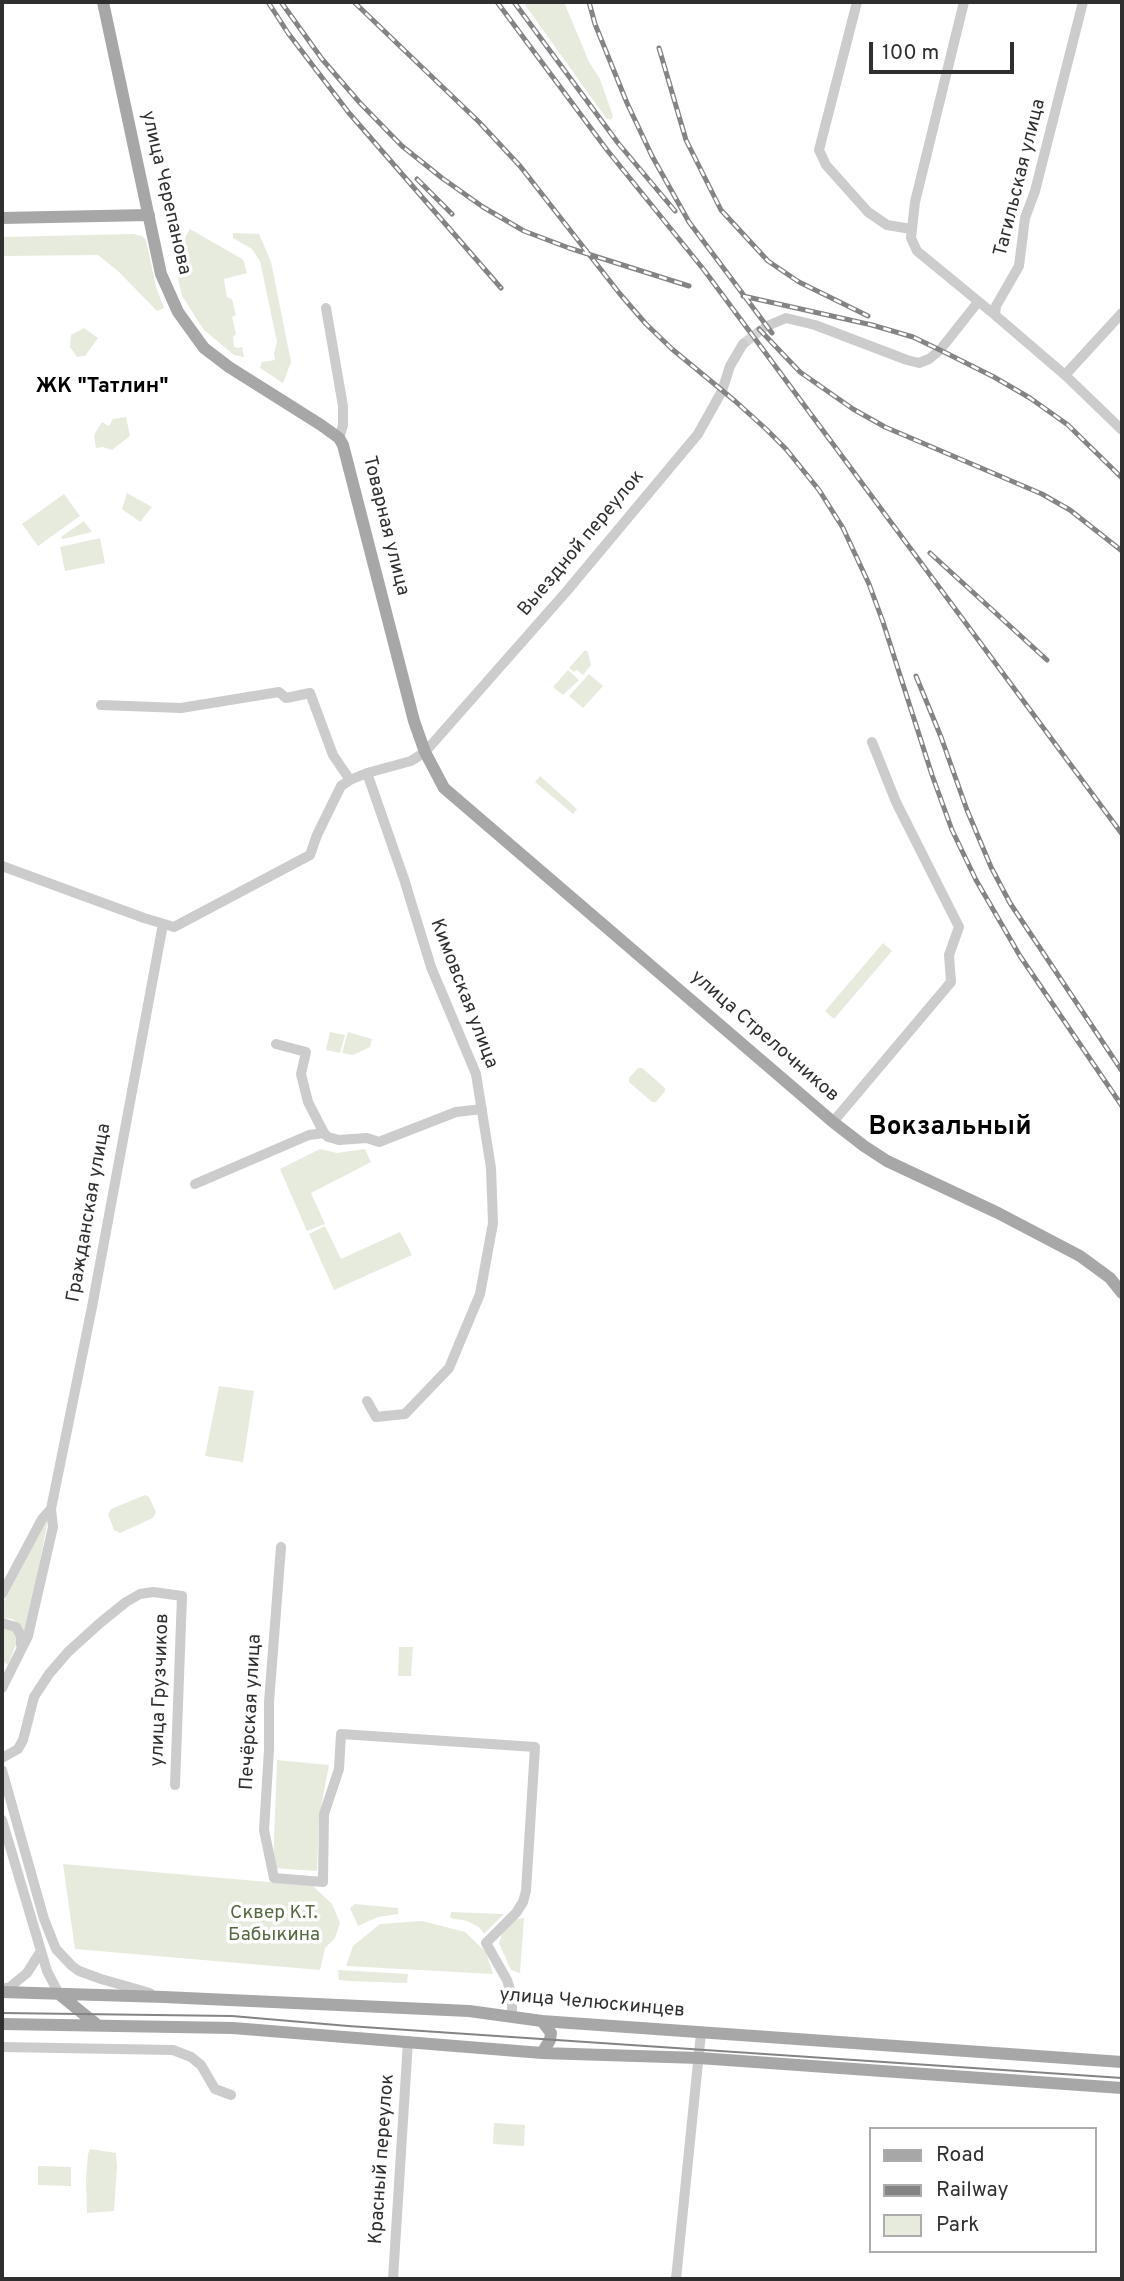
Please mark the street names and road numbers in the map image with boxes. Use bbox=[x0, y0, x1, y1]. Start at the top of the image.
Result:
street label: Тагильская улица bbox=[990, 97, 1052, 259]
street label: улица Черепанова bbox=[135, 109, 195, 277]
street label: Товарная улица bbox=[357, 454, 413, 598]
street label: Выездной переулок bbox=[514, 466, 650, 622]
street label: Кимовская улица bbox=[424, 916, 502, 1072]
street label: улица Стрелочников bbox=[685, 966, 843, 1108]
street label: Гражданская улица bbox=[63, 1122, 117, 1304]
street label: улица Грузчиков bbox=[147, 1613, 175, 1767]
street label: Печёрская улица bbox=[237, 1633, 267, 1791]
street label: улица Челюскинцев bbox=[498, 1985, 686, 2023]
street label: Красный переулок bbox=[366, 2073, 400, 2245]

